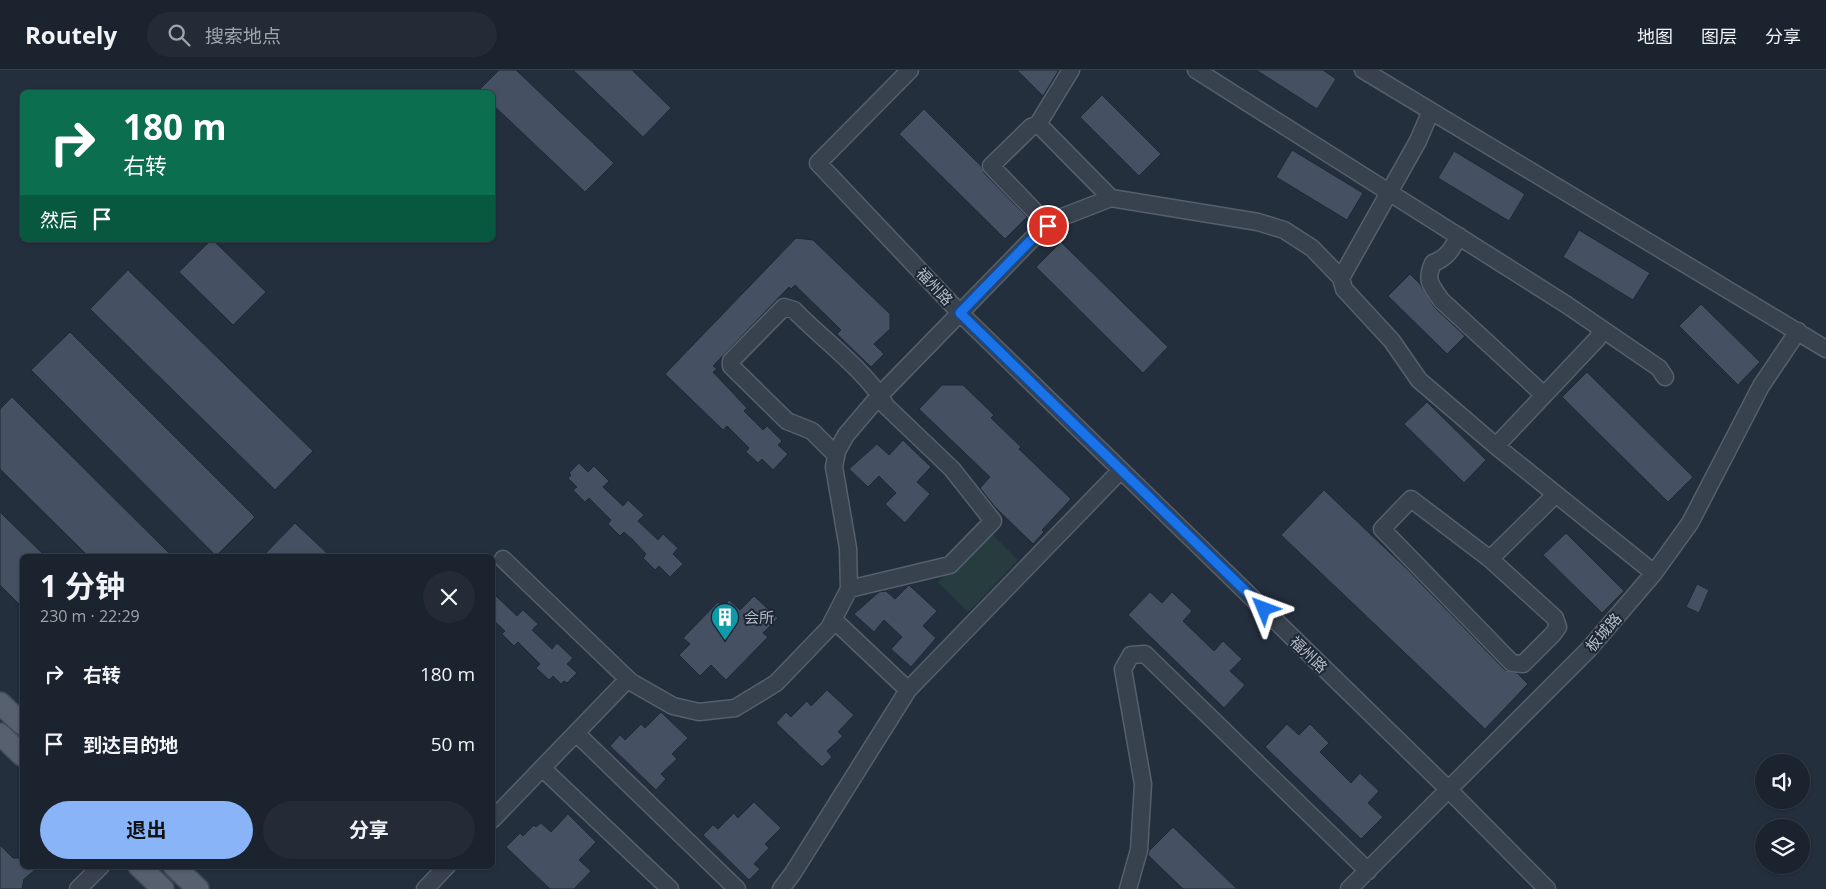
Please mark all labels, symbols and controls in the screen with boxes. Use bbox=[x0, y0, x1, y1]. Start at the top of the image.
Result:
search box bbox=[147, 12, 497, 57]
text: Routely bbox=[25, 18, 117, 51]
icon: search bbox=[165, 21, 193, 49]
text: 搜索地点 bbox=[205, 23, 281, 49]
text: 地图 bbox=[1637, 24, 1673, 48]
text: 图层 bbox=[1701, 24, 1737, 48]
text: 分享 bbox=[1765, 24, 1801, 48]
text: 180 m bbox=[123, 103, 227, 150]
icon: right bbox=[40, 110, 105, 175]
text: 右转 bbox=[123, 150, 167, 180]
icon: arrive bbox=[88, 205, 116, 233]
pin bbox=[1027, 205, 1069, 247]
text: 然后 bbox=[40, 207, 78, 233]
icon: arrive bbox=[1034, 212, 1062, 240]
street label: 福州路 bbox=[912, 263, 958, 309]
text: 1 分钟 bbox=[40, 565, 125, 606]
button: close bbox=[423, 571, 475, 623]
position arrow bbox=[1237, 582, 1289, 634]
building icon: 会所 bbox=[710, 602, 740, 641]
text: 230 m · 22:29 bbox=[40, 605, 140, 627]
place label: 会所 bbox=[744, 607, 774, 627]
street label: 板城路 bbox=[1581, 608, 1625, 656]
street label: 福州路 bbox=[1286, 631, 1332, 677]
icon: right bbox=[40, 660, 68, 688]
text: 180 m bbox=[420, 661, 475, 687]
text: 右转 bbox=[83, 662, 121, 688]
icon: arrive bbox=[40, 730, 68, 758]
text: 50 m bbox=[431, 731, 475, 757]
text: 到达目的地 bbox=[83, 732, 178, 758]
map controls bbox=[1755, 754, 1810, 874]
button: sound bbox=[1755, 754, 1810, 809]
button: 退出 bbox=[40, 801, 253, 859]
button: 分享 bbox=[263, 801, 475, 859]
button: layers bbox=[1755, 819, 1810, 874]

